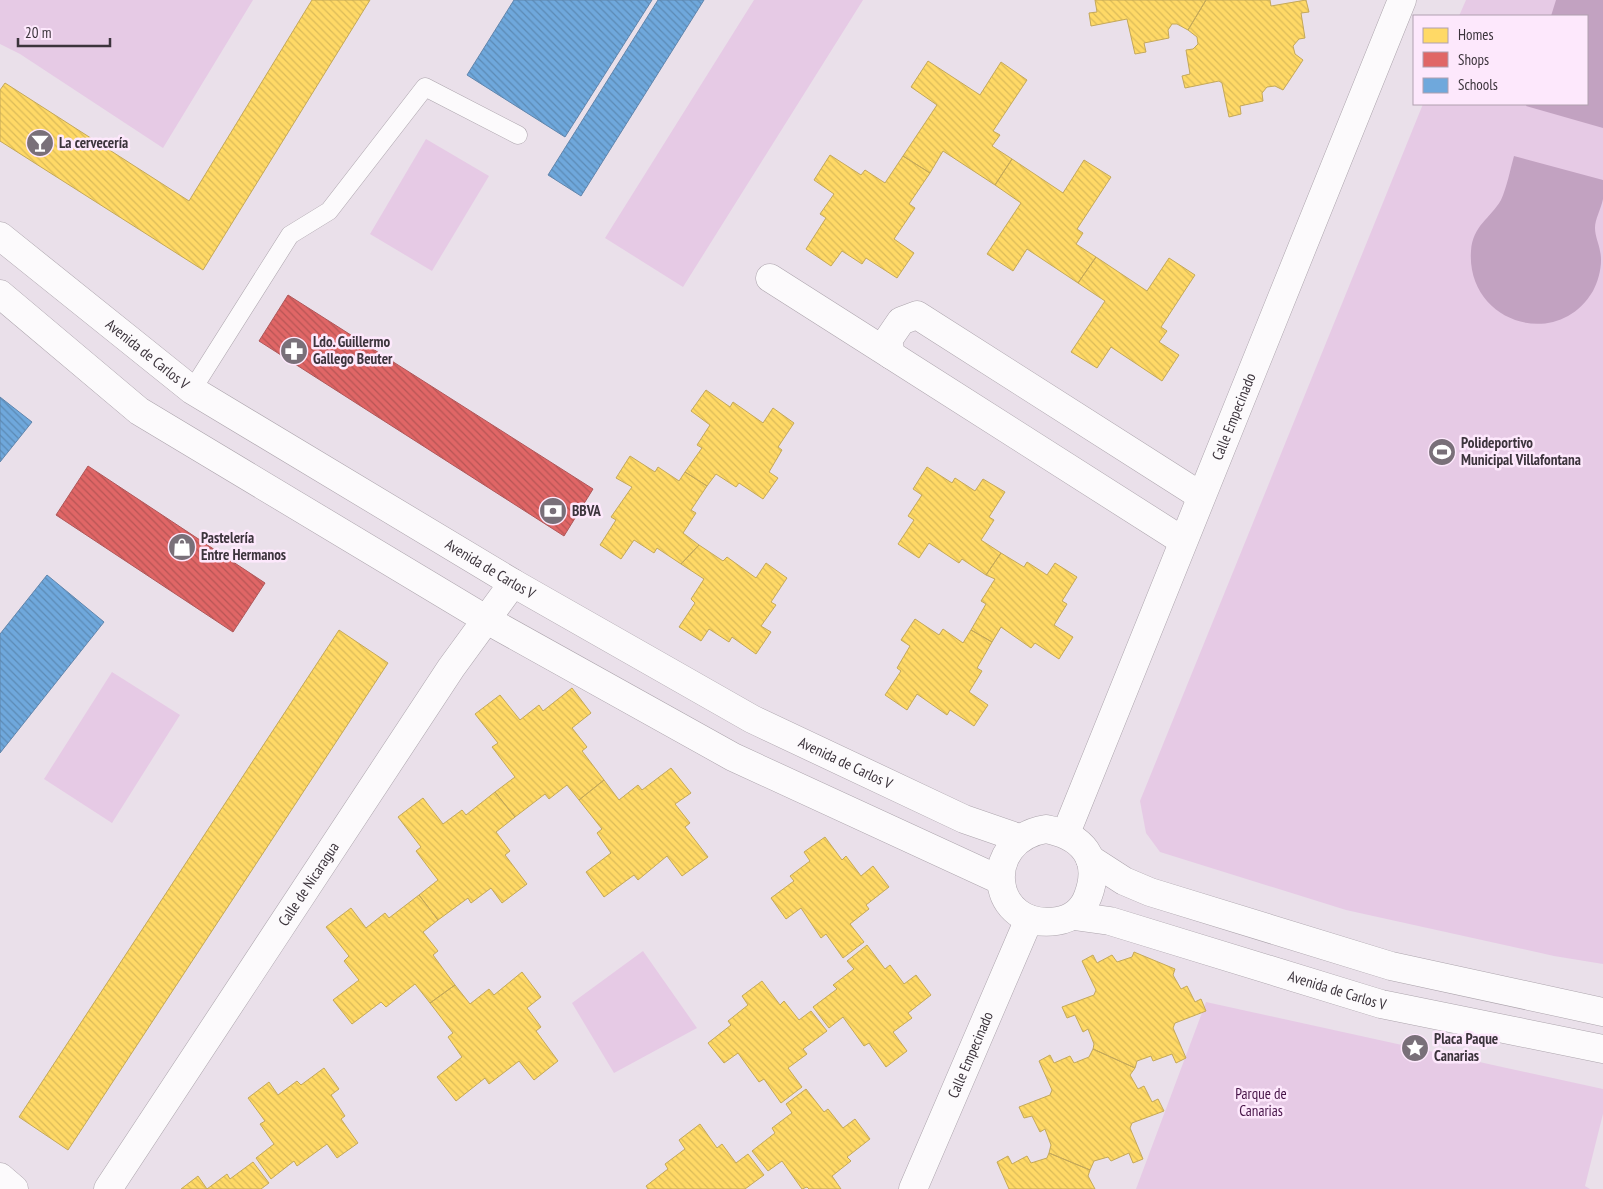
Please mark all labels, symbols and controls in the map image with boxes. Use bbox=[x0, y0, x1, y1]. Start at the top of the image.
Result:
scale bar bbox=[18, 15, 110, 47]
legend bbox=[1413, 15, 1588, 105]
text: 20 m bbox=[25, 23, 51, 42]
text: Homes bbox=[1458, 25, 1494, 44]
text: Shops bbox=[1458, 50, 1489, 69]
text: Schools bbox=[1458, 75, 1498, 94]
bar icon: La cervecería bbox=[25, 128, 55, 158]
place label: La cervecería bbox=[59, 133, 128, 152]
street label: Avenida de Carlos V bbox=[102, 315, 193, 393]
place label: Ldo. Guillermo Gallego Beuter bbox=[313, 332, 393, 368]
pharmacy icon: Ldo. Guillermo Gallego Beuter bbox=[279, 336, 309, 366]
street label: Calle Empecinado bbox=[1207, 370, 1260, 463]
place label: Polideportivo Municipal Villafontana bbox=[1461, 433, 1581, 469]
sports icon: Polideportivo Municipal Villafontana bbox=[1427, 437, 1457, 467]
bank icon: BBVA bbox=[538, 496, 568, 526]
place label: BBVA bbox=[572, 501, 601, 520]
place label: Pastelería Entre Hermanos bbox=[201, 528, 286, 564]
shop icon: Pastelería Entre Hermanos bbox=[167, 532, 197, 562]
street label: Avenida de Carlos V bbox=[442, 534, 539, 603]
street label: Avenida de Carlos V bbox=[796, 732, 896, 793]
street label: Calle de Nicaragua bbox=[274, 838, 343, 930]
street label: Avenida de Carlos V bbox=[1286, 966, 1388, 1014]
street label: Calle Empecinado bbox=[943, 1009, 997, 1101]
place label: Placa Paque Canarias bbox=[1434, 1029, 1498, 1065]
place icon: Placa Paque Canarias bbox=[1400, 1033, 1430, 1063]
park label: Parque de Canarias bbox=[1235, 1084, 1287, 1120]

